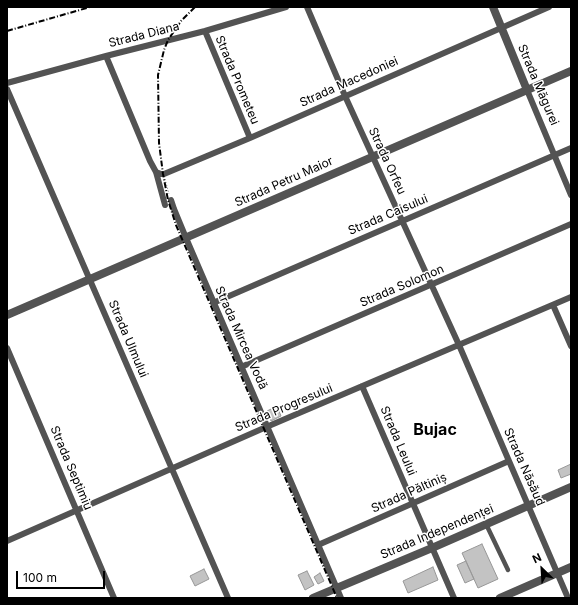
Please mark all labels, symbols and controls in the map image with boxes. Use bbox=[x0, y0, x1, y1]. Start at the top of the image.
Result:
street label: Strada Diana bbox=[107, 19, 181, 51]
street label: Strada Prometeu bbox=[212, 33, 262, 127]
street label: Strada Măgurei bbox=[514, 42, 562, 128]
street label: Strada Macedoniei bbox=[298, 54, 400, 110]
street label: Strada Orfeu bbox=[365, 125, 409, 197]
street label: Strada Petru Maior bbox=[233, 154, 335, 210]
street label: Strada Caisului bbox=[346, 192, 430, 238]
street label: Strada Solomon bbox=[358, 262, 446, 310]
street label: Strada Mircea Vodă bbox=[212, 284, 270, 392]
street label: Strada Ulmului bbox=[105, 298, 151, 380]
street label: Strada Progresului bbox=[233, 381, 335, 435]
street label: Strada Leului bbox=[377, 404, 419, 478]
district label: Bujac bbox=[413, 420, 457, 440]
street label: Strada Septimiu bbox=[47, 424, 95, 512]
street label: Strada Năsăud bbox=[500, 426, 548, 508]
street label: Strada Păltiniș bbox=[369, 470, 449, 516]
street label: Strada Independenței bbox=[378, 502, 496, 562]
north arrow bbox=[522, 549, 562, 589]
text: N bbox=[530, 550, 544, 566]
scale bar bbox=[18, 563, 107, 589]
text: 100 m bbox=[23, 570, 57, 585]

